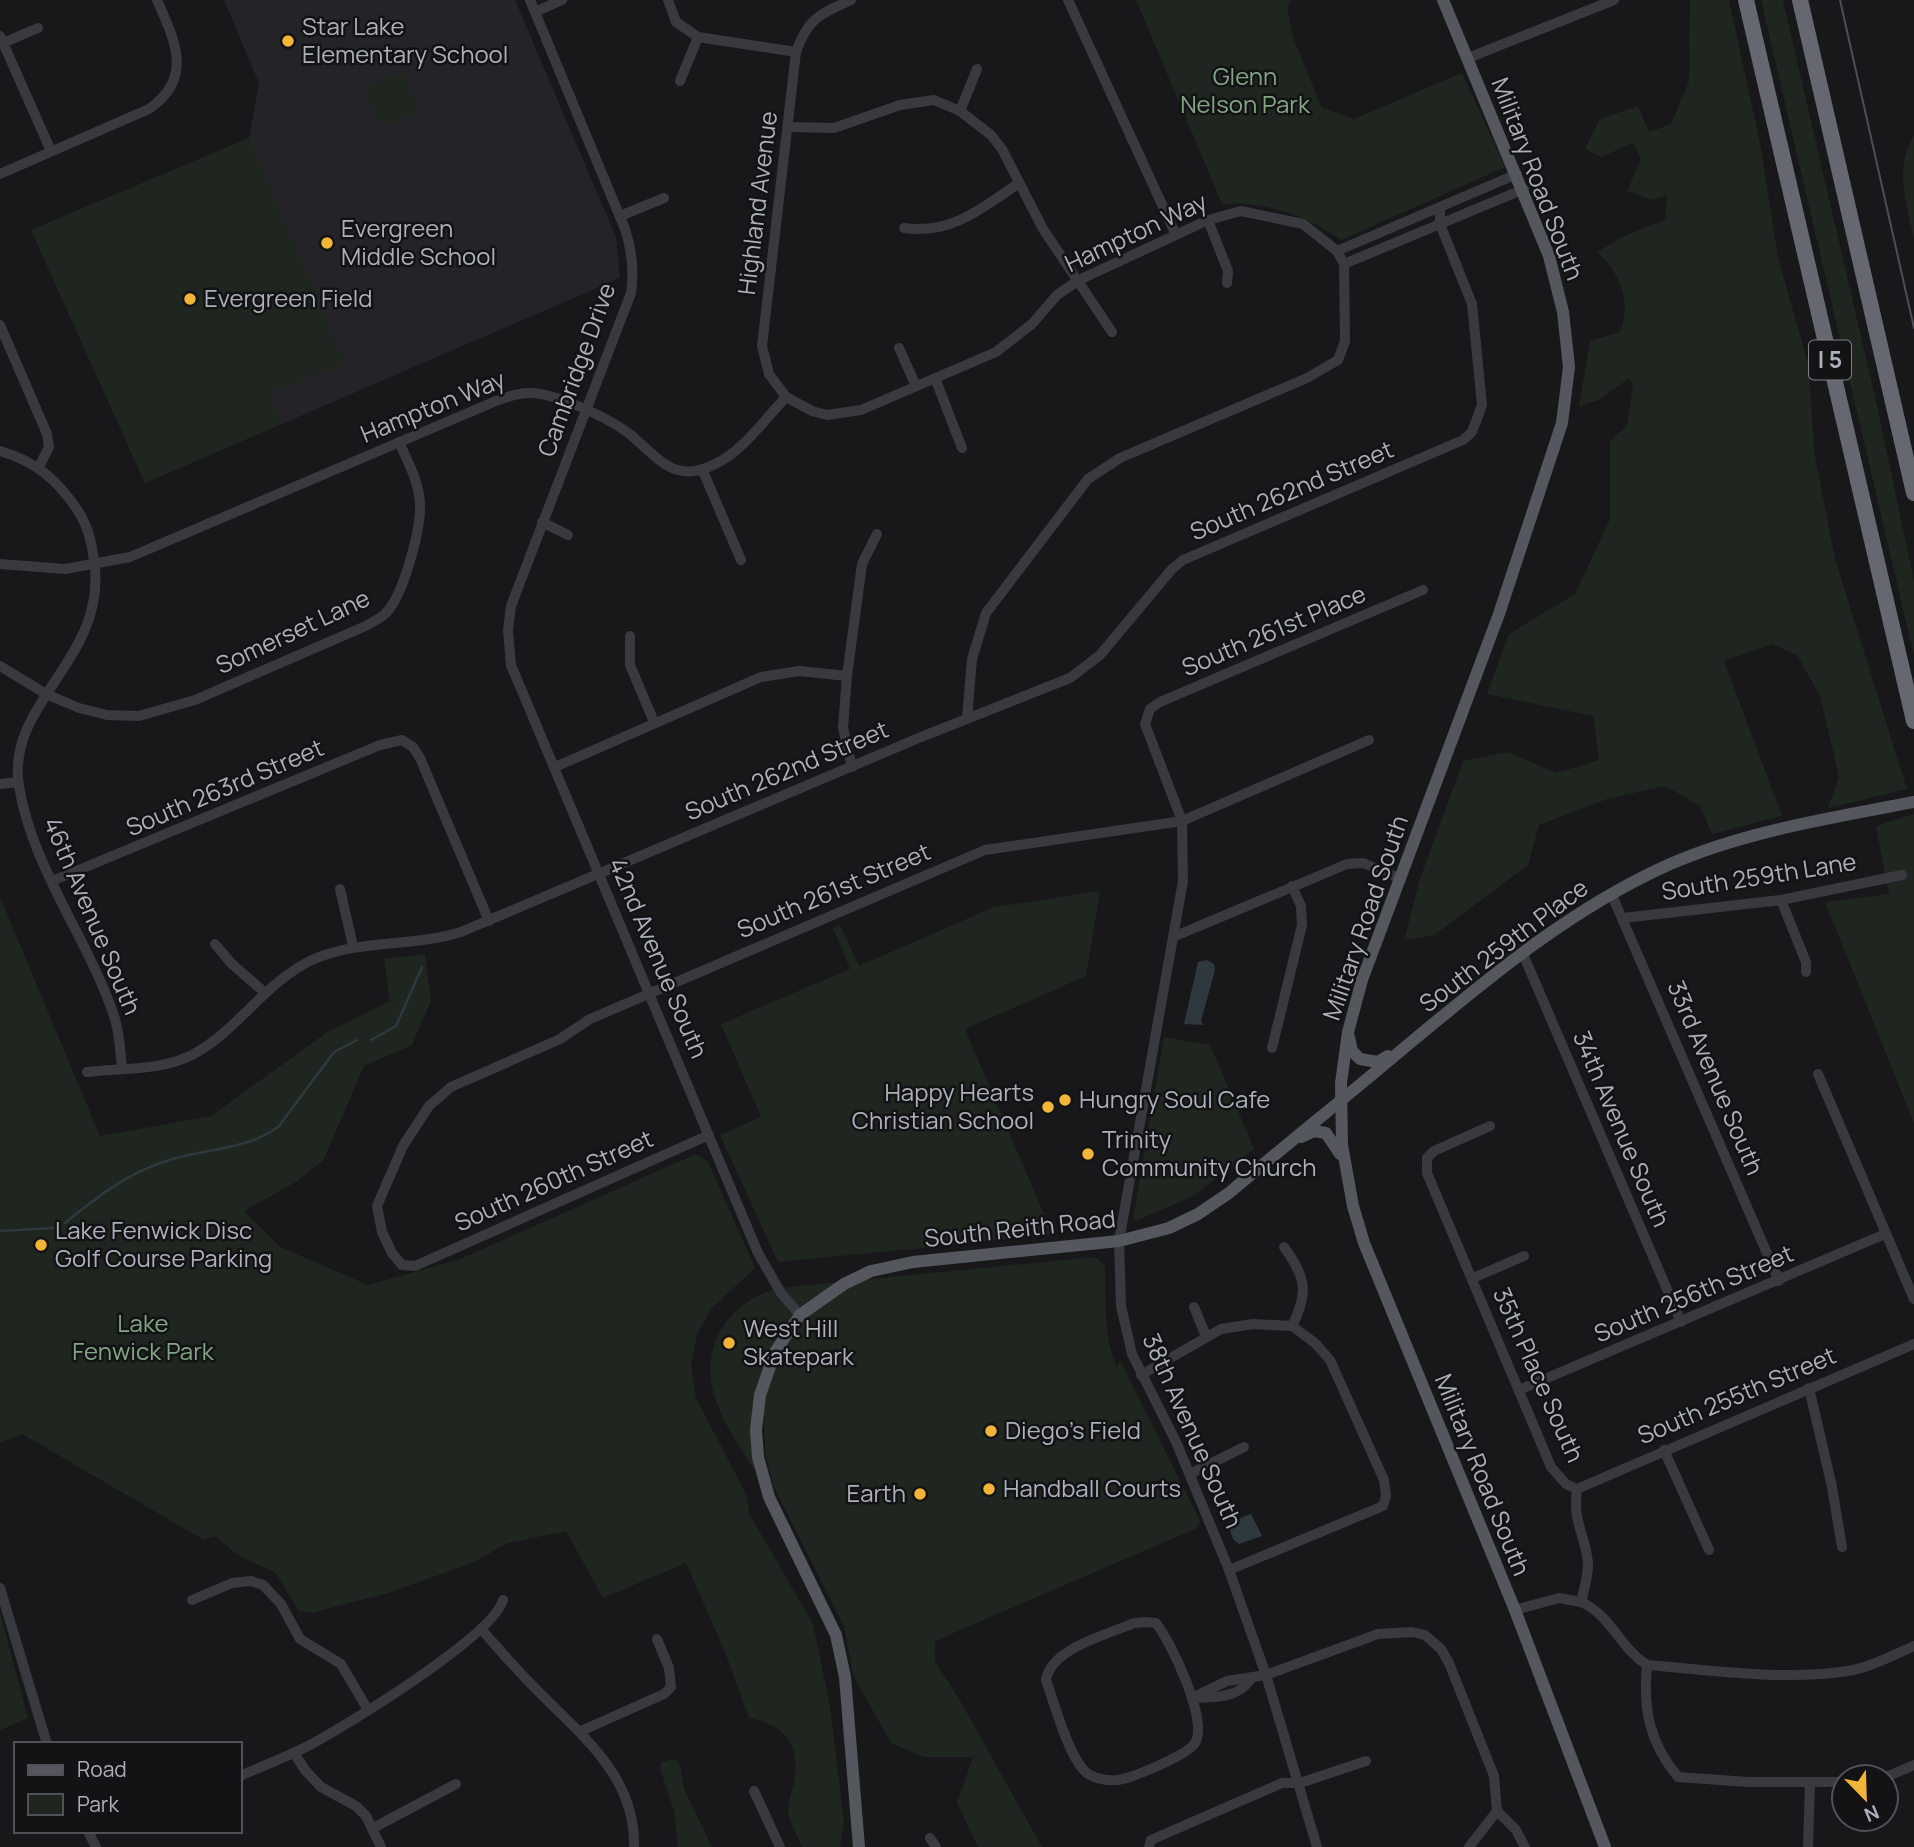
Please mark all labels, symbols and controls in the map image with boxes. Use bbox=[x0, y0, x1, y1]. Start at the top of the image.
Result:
place label: Star Lake Elementary School bbox=[302, 9, 508, 70]
marker: Star Lake Elementary School bbox=[280, 33, 296, 49]
park label: Glenn Nelson Park bbox=[1180, 59, 1311, 120]
street label: Military Road South bbox=[1485, 72, 1592, 285]
street label: Highland Avenue bbox=[729, 109, 784, 297]
street label: Hampton Way bbox=[1059, 184, 1212, 279]
place label: Evergreen Middle School bbox=[341, 211, 496, 272]
marker: Evergreen Middle School bbox=[319, 235, 335, 251]
street label: Cambridge Drive bbox=[529, 278, 622, 461]
place label: Evergreen Field bbox=[204, 281, 373, 314]
marker: Evergreen Field bbox=[182, 291, 198, 307]
road number: I 5 bbox=[1809, 340, 1851, 380]
street label: Hampton Way bbox=[355, 361, 510, 450]
street label: South 262nd Street bbox=[1185, 432, 1398, 547]
street label: South 261st Place bbox=[1176, 576, 1370, 683]
street label: Somerset Lane bbox=[210, 581, 375, 681]
street label: South 262nd Street bbox=[680, 712, 893, 827]
street label: South 263rd Street bbox=[121, 730, 328, 843]
street label: 46th Avenue South bbox=[37, 811, 150, 1019]
street label: Military Road South bbox=[1314, 811, 1415, 1024]
street label: South 261st Street bbox=[732, 834, 935, 945]
street label: South 259th Lane bbox=[1659, 844, 1859, 907]
street label: 42nd Avenue South bbox=[602, 852, 717, 1063]
street label: South 259th Place bbox=[1412, 870, 1594, 1019]
street label: 33rd Avenue South bbox=[1661, 975, 1772, 1180]
street label: 34th Avenue South bbox=[1566, 1025, 1679, 1232]
place label: Happy Hearts Christian School bbox=[852, 1075, 1034, 1136]
place label: Hungry Soul Cafe bbox=[1079, 1082, 1270, 1115]
marker: Hungry Soul Cafe bbox=[1057, 1092, 1073, 1108]
marker: Happy Hearts Christian School bbox=[1040, 1099, 1056, 1115]
street label: South 260th Street bbox=[449, 1121, 658, 1238]
place label: Trinity Community Church bbox=[1102, 1122, 1317, 1183]
marker: Trinity Community Church bbox=[1080, 1146, 1096, 1162]
street label: South Reith Road bbox=[923, 1201, 1117, 1254]
place label: Lake Fenwick Disc Golf Course Parking bbox=[55, 1213, 272, 1274]
street label: South 256th Street bbox=[1589, 1236, 1798, 1350]
marker: Lake Fenwick Disc Golf Course Parking bbox=[33, 1237, 49, 1253]
street label: 35th Place South bbox=[1486, 1282, 1593, 1467]
park label: Lake Fenwick Park bbox=[72, 1306, 215, 1367]
place label: West Hill Skatepark bbox=[743, 1311, 855, 1372]
street label: 38th Avenue South bbox=[1136, 1328, 1251, 1533]
marker: West Hill Skatepark bbox=[721, 1335, 737, 1351]
street label: South 255th Street bbox=[1632, 1338, 1841, 1451]
street label: Military Road South bbox=[1428, 1369, 1539, 1580]
place label: Diego's Field bbox=[1005, 1413, 1141, 1446]
marker: Diego's Field bbox=[983, 1423, 999, 1439]
place label: Handball Courts bbox=[1003, 1471, 1181, 1504]
place label: Earth bbox=[846, 1476, 906, 1509]
marker: Handball Courts bbox=[981, 1481, 997, 1497]
marker: Earth bbox=[912, 1486, 928, 1502]
legend bbox=[14, 1742, 242, 1833]
text: Road bbox=[77, 1755, 127, 1783]
north arrow bbox=[1830, 1763, 1900, 1833]
text: Park bbox=[77, 1790, 119, 1818]
text: N bbox=[1860, 1799, 1883, 1828]

